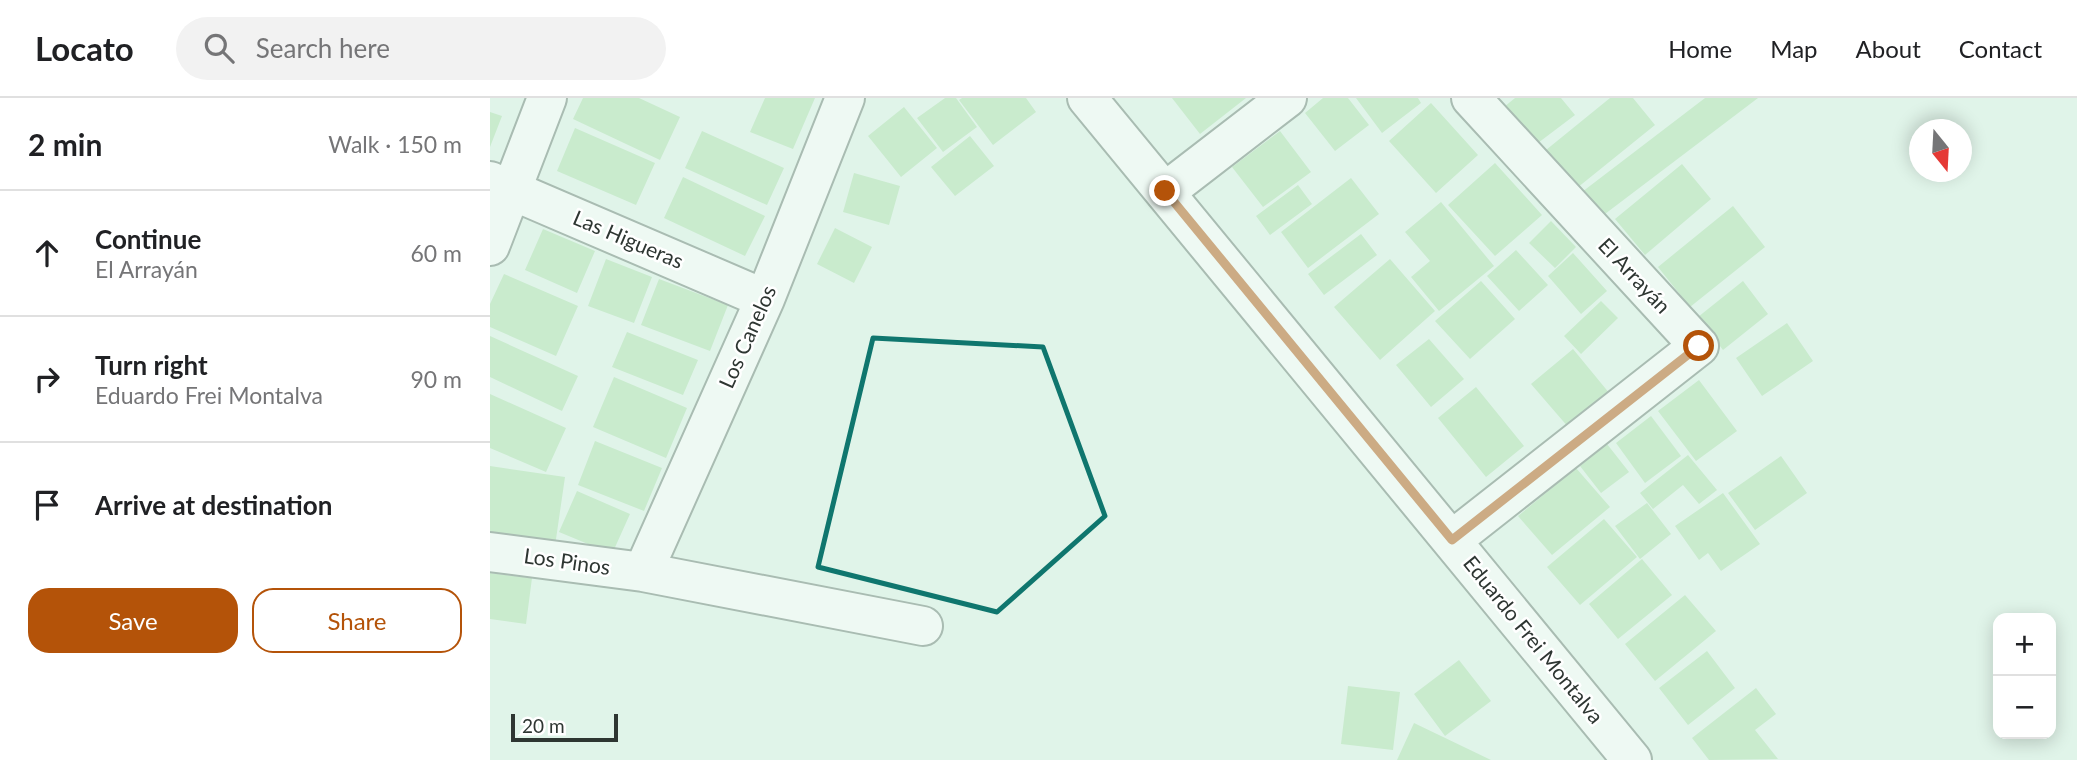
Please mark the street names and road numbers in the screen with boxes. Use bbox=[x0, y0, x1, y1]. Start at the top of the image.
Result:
street label: Las Higueras bbox=[570, 204, 687, 273]
street label: El Arrayán bbox=[1594, 232, 1676, 318]
street label: Los Canelos bbox=[713, 281, 780, 392]
street label: Los Pinos bbox=[523, 542, 612, 579]
street label: Eduardo Frei Montalva bbox=[1459, 550, 1609, 728]

